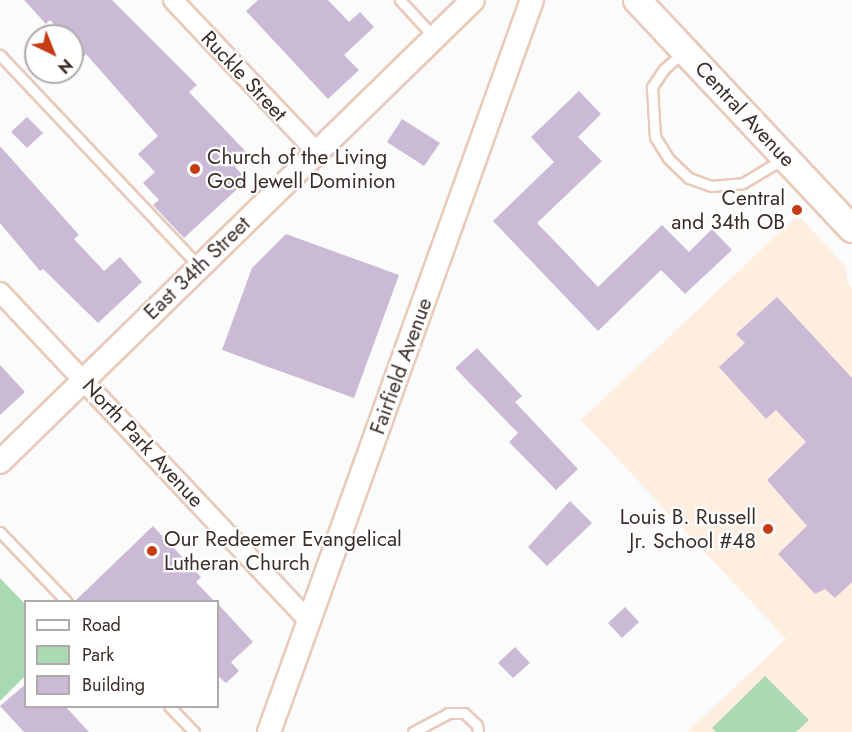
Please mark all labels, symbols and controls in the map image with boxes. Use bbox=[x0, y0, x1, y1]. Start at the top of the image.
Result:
north arrow bbox=[24, 24, 84, 84]
street label: Ruckle Street bbox=[196, 26, 292, 126]
text: N bbox=[53, 53, 78, 79]
street label: Central Avenue bbox=[690, 56, 800, 172]
place label: Church of the Living God Jewell Dominion bbox=[207, 144, 396, 194]
marker: Church of the Living God Jewell Dominion bbox=[188, 162, 202, 176]
place label: Central and 34th OB bbox=[671, 185, 785, 235]
marker: Central and 34th OB bbox=[790, 203, 804, 217]
street label: East 34th Street bbox=[139, 211, 255, 325]
street label: Fairfield Avenue bbox=[365, 294, 437, 438]
street label: North Park Avenue bbox=[77, 374, 209, 512]
place label: Louis B. Russell Jr. School #48 bbox=[620, 504, 756, 554]
marker: Louis B. Russell Jr. School #48 bbox=[761, 522, 775, 536]
place label: Our Redeemer Evangelical Lutheran Church bbox=[164, 526, 402, 576]
marker: Our Redeemer Evangelical Lutheran Church bbox=[145, 544, 159, 558]
legend bbox=[24, 600, 219, 708]
text: Road bbox=[82, 612, 121, 638]
text: Park bbox=[82, 642, 114, 668]
text: Building bbox=[82, 672, 145, 698]

